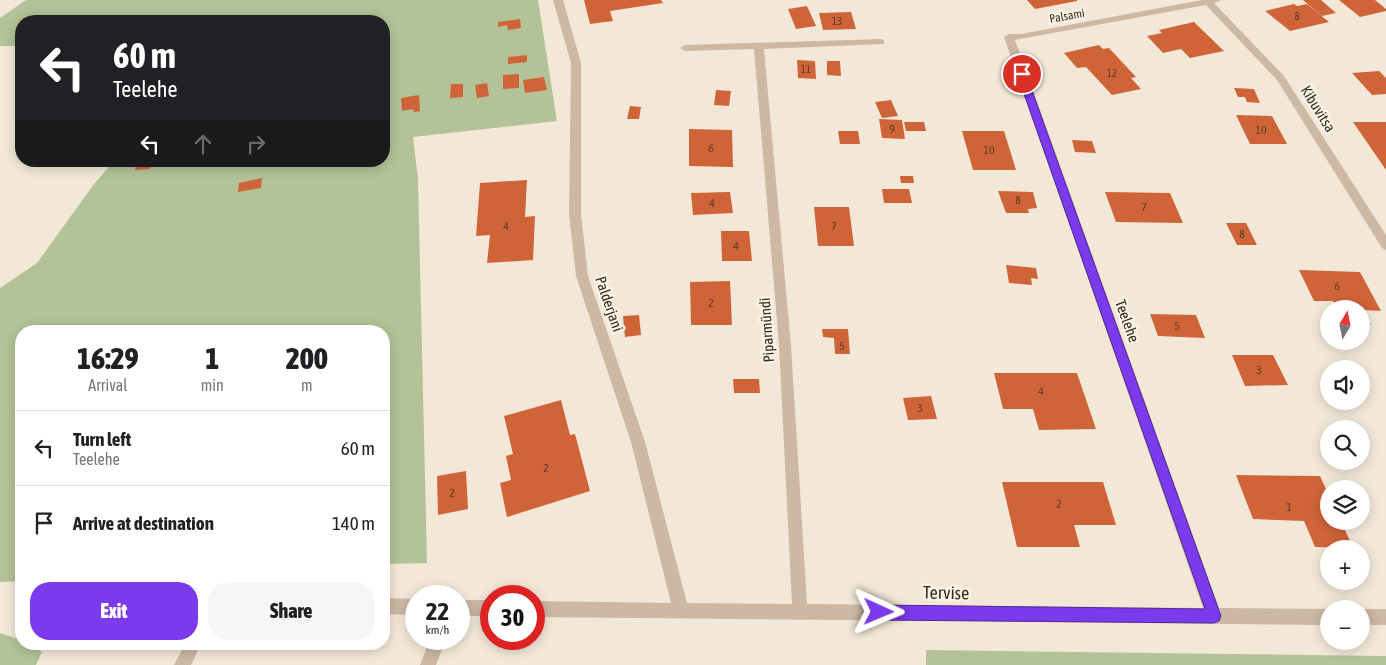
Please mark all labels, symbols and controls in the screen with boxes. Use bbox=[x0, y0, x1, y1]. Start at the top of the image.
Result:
street label: Palsami bbox=[1048, 6, 1086, 26]
house number: 8 bbox=[1294, 10, 1300, 22]
house number: 13 bbox=[832, 15, 842, 27]
icon: left bbox=[30, 35, 95, 100]
text: 60 m bbox=[113, 35, 176, 75]
pin bbox=[1001, 53, 1043, 95]
icon: arrive bbox=[1008, 60, 1036, 88]
house number: 11 bbox=[801, 63, 811, 75]
house number: 12 bbox=[1107, 67, 1117, 79]
text: Teelehe bbox=[113, 76, 177, 102]
street label: Kibuvitsa bbox=[1298, 82, 1339, 135]
house number: 9 bbox=[889, 122, 895, 136]
house number: 10 bbox=[1255, 123, 1267, 137]
icon: left bbox=[136, 130, 164, 158]
icon: ahead bbox=[189, 130, 217, 158]
icon: right bbox=[242, 130, 270, 158]
house number: 6 bbox=[708, 141, 714, 155]
house number: 10 bbox=[983, 143, 995, 157]
house number: 8 bbox=[1015, 193, 1021, 207]
house number: 4 bbox=[709, 196, 715, 210]
house number: 7 bbox=[1141, 200, 1147, 214]
house number: 4 bbox=[503, 219, 509, 233]
house number: 7 bbox=[831, 219, 837, 233]
house number: 8 bbox=[1239, 227, 1245, 241]
house number: 4 bbox=[733, 239, 739, 253]
street label: Palderjani bbox=[592, 274, 627, 334]
house number: 6 bbox=[1334, 279, 1340, 293]
house number: 2 bbox=[708, 296, 714, 310]
street label: Piparmündi bbox=[756, 297, 777, 363]
street label: Teelehe bbox=[1112, 297, 1143, 345]
north arrow bbox=[1320, 300, 1370, 350]
map controls bbox=[1320, 300, 1370, 650]
house number: 5 bbox=[1174, 319, 1180, 333]
house number: 5 bbox=[839, 339, 845, 353]
text: 16:29 bbox=[77, 341, 139, 375]
text: 1 bbox=[205, 341, 219, 375]
text: 200 bbox=[286, 341, 328, 375]
button: sound bbox=[1320, 360, 1370, 410]
house number: 3 bbox=[1256, 363, 1262, 377]
text: Arrival bbox=[88, 376, 127, 394]
text: min bbox=[201, 376, 224, 394]
text: m bbox=[301, 376, 313, 394]
house number: 4 bbox=[1038, 384, 1044, 398]
house number: 3 bbox=[917, 401, 923, 415]
button: search bbox=[1320, 420, 1370, 470]
text: Turn left bbox=[73, 428, 131, 450]
icon: left bbox=[30, 434, 58, 462]
text: 60 m bbox=[341, 437, 375, 459]
text: Teelehe bbox=[73, 450, 120, 468]
house number: 2 bbox=[543, 461, 549, 475]
button: layers bbox=[1320, 480, 1370, 530]
house number: 2 bbox=[449, 486, 455, 500]
house number: 2 bbox=[1056, 497, 1062, 511]
house number: 1 bbox=[1286, 500, 1292, 514]
icon: arrive bbox=[30, 509, 58, 537]
text: Arrive at destination bbox=[73, 512, 214, 534]
text: 140 m bbox=[332, 512, 375, 534]
button: + bbox=[1320, 540, 1370, 590]
button: Exit bbox=[30, 582, 198, 640]
button: Share bbox=[208, 582, 375, 640]
street label: Tervise bbox=[923, 582, 969, 603]
speed limit sign: 30 bbox=[480, 585, 545, 650]
position arrow bbox=[852, 585, 904, 637]
text: 22 bbox=[426, 597, 449, 625]
button: − bbox=[1320, 600, 1370, 650]
text: km/h bbox=[426, 623, 449, 637]

